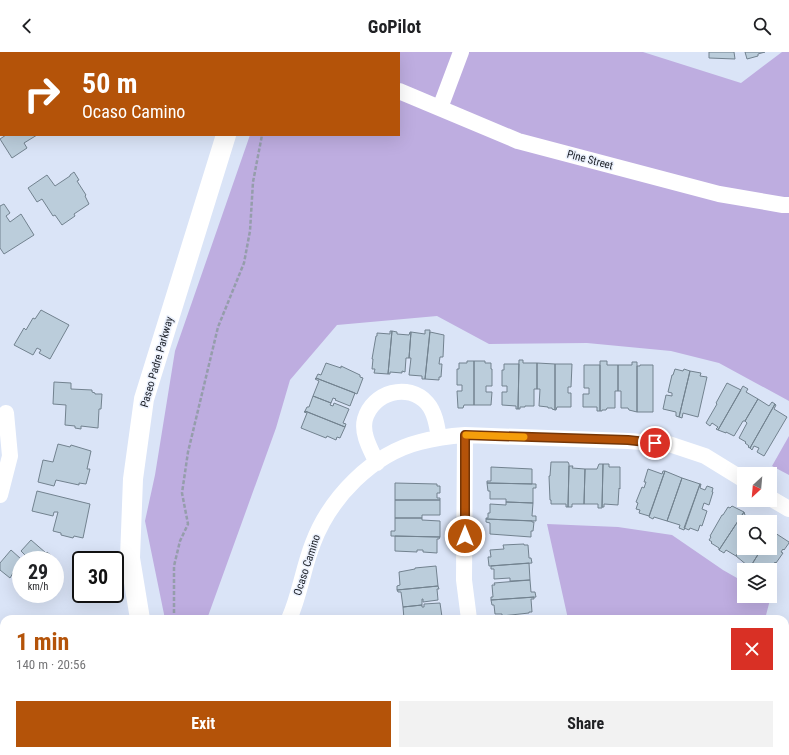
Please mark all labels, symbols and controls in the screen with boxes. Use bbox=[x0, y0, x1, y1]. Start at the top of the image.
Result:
icon: back bbox=[16, 15, 38, 37]
icon: search bbox=[751, 15, 773, 37]
text: GoPilot bbox=[368, 16, 421, 37]
text: 50 m bbox=[82, 67, 138, 100]
icon: right bbox=[16, 68, 68, 120]
text: Ocaso Camino bbox=[82, 101, 185, 122]
street label: Pine Street bbox=[565, 148, 615, 172]
street label: Paseo Padre Parkway bbox=[138, 315, 176, 409]
pin bbox=[638, 426, 672, 460]
icon: arrive bbox=[644, 432, 666, 454]
north arrow bbox=[737, 467, 777, 507]
map controls bbox=[737, 467, 777, 603]
position arrow bbox=[444, 515, 486, 557]
button: search bbox=[737, 515, 777, 555]
street label: Ocaso Camino bbox=[291, 532, 323, 597]
speed limit sign: 30 bbox=[72, 551, 124, 603]
text: 29 bbox=[28, 560, 48, 584]
button: layers bbox=[737, 563, 777, 603]
text: km/h bbox=[28, 581, 48, 592]
text: 1 min bbox=[16, 628, 69, 656]
button: close bbox=[731, 628, 773, 670]
text: 140 m · 20:56 bbox=[16, 657, 86, 672]
button: Exit bbox=[16, 701, 391, 747]
button: Share bbox=[399, 701, 773, 747]

